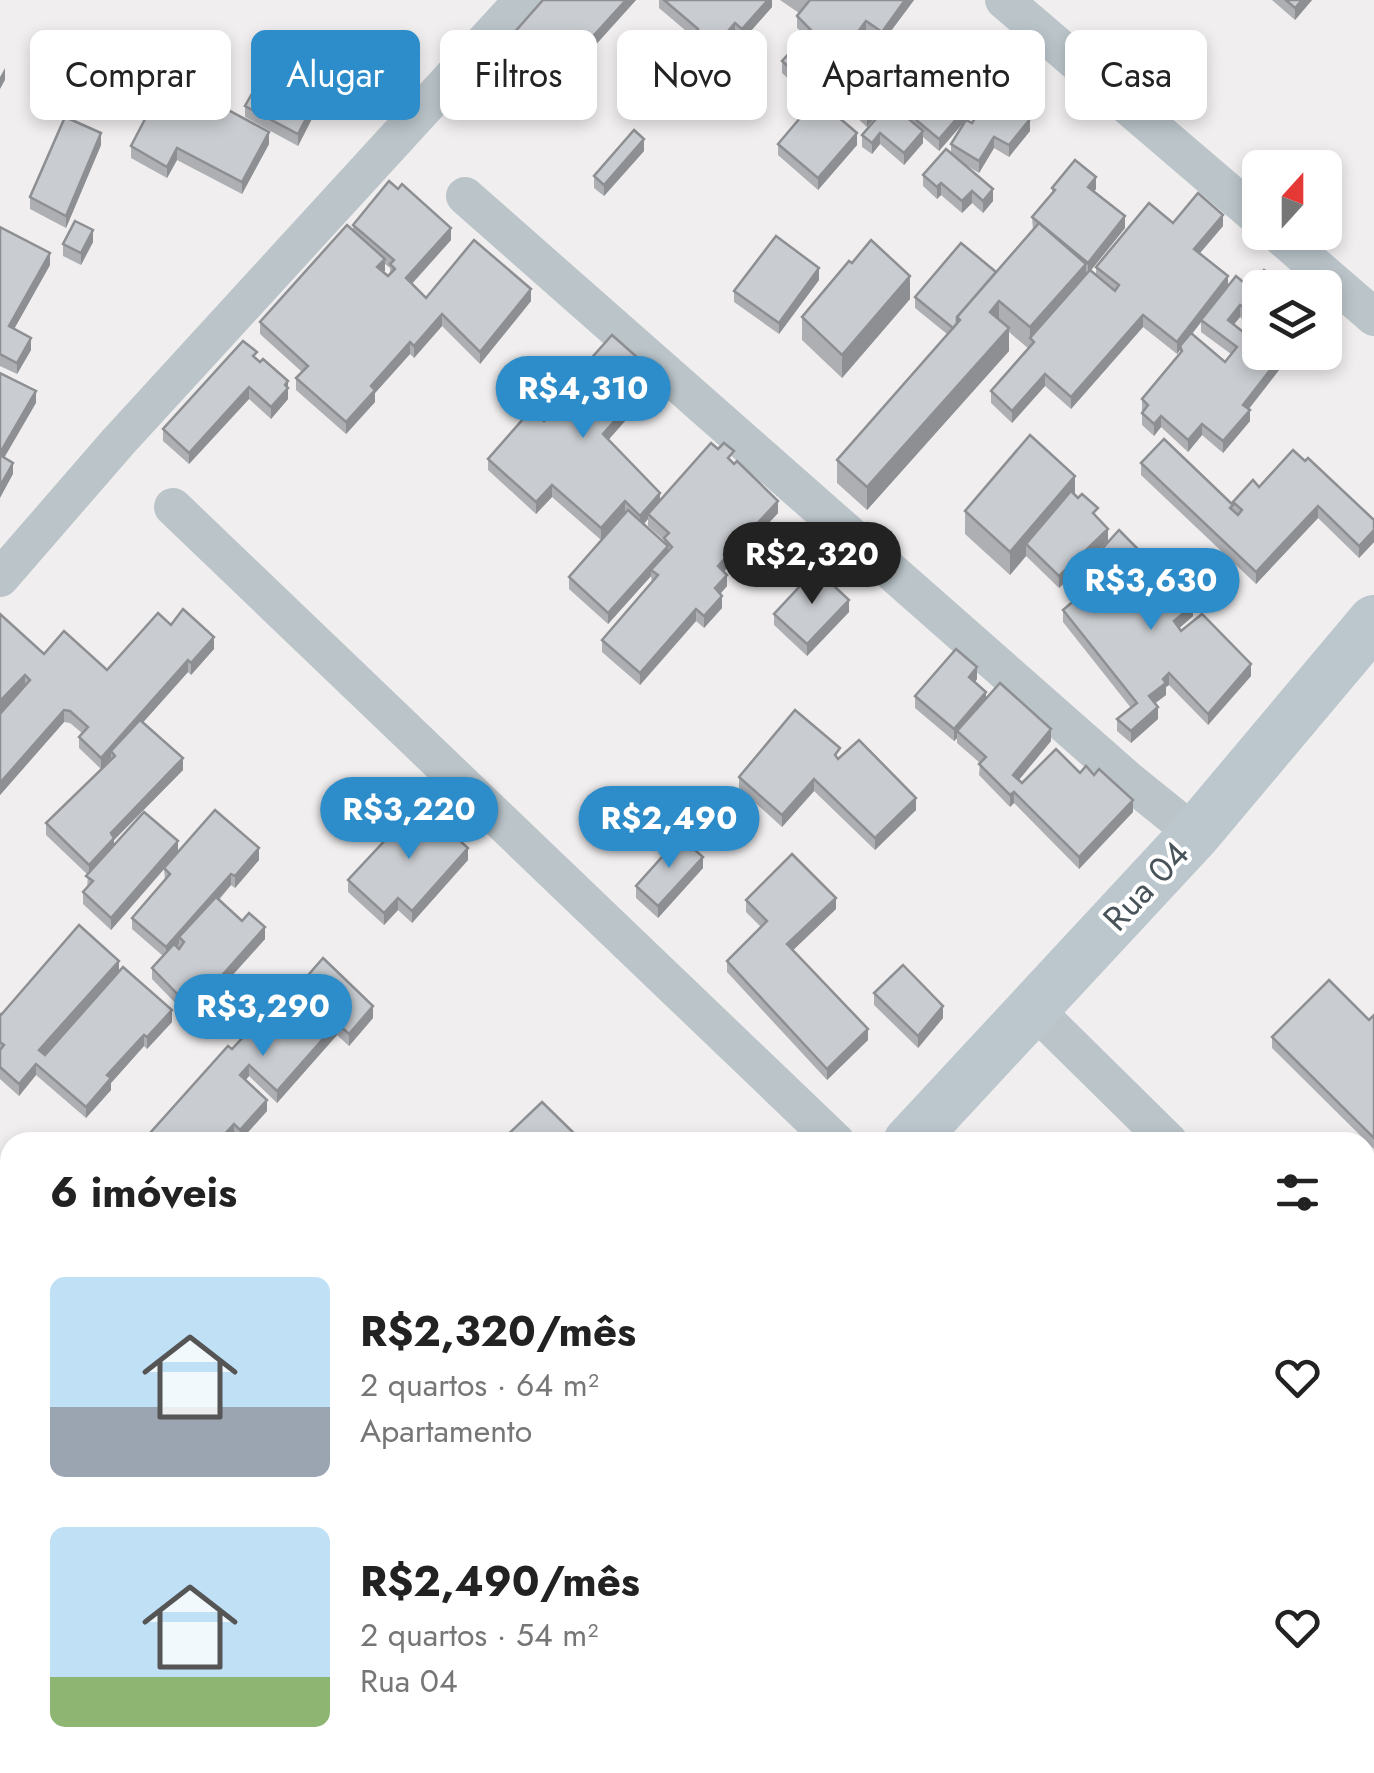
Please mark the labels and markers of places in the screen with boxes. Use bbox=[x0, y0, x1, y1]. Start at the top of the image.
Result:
pin: R$4,310 bbox=[491, 356, 675, 441]
pin: R$2,320 bbox=[720, 522, 904, 607]
pin: R$3,630 bbox=[1059, 548, 1243, 633]
pin: R$3,220 bbox=[317, 777, 501, 862]
pin: R$2,490 bbox=[577, 786, 761, 871]
pin: R$3,290 bbox=[171, 974, 355, 1059]

